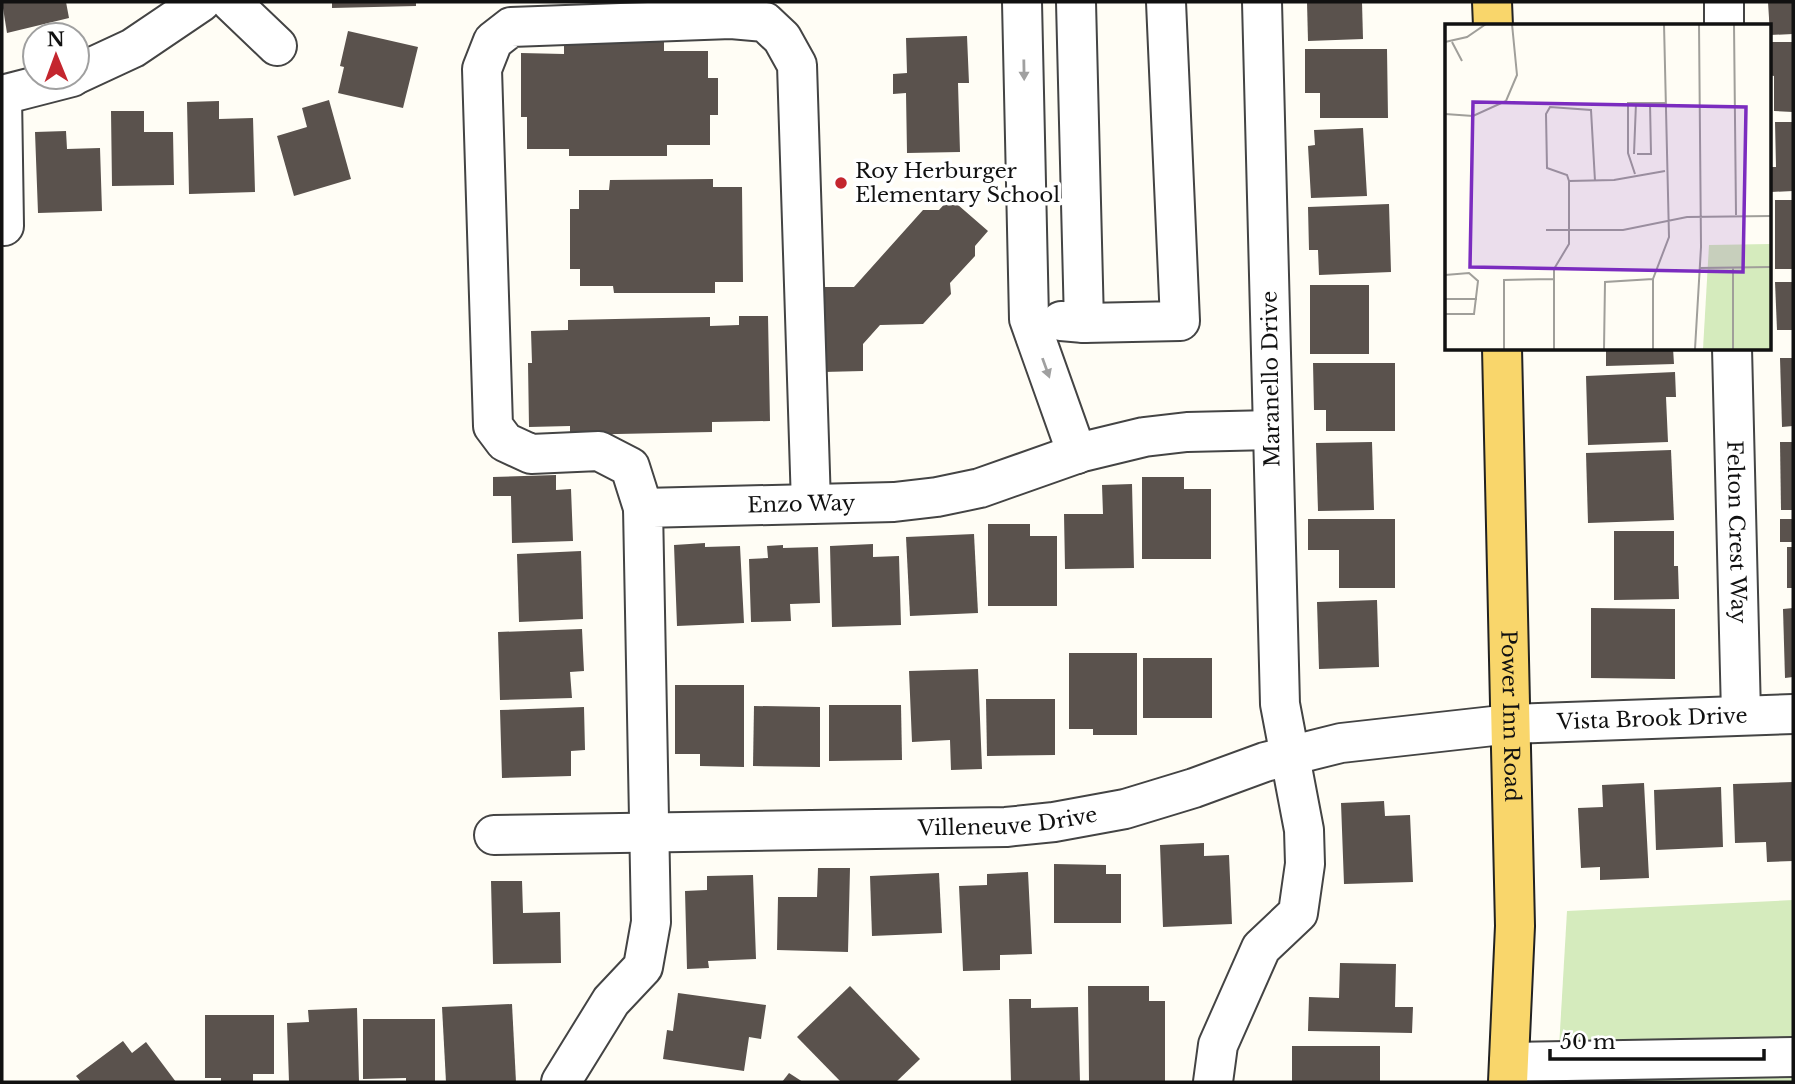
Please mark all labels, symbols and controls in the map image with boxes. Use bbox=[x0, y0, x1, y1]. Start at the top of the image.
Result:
north arrow bbox=[21, 21, 91, 91]
inset map bbox=[1445, 24, 1770, 350]
text: N bbox=[47, 28, 65, 51]
one-way arrow bbox=[1018, 59, 1029, 81]
place label: Roy Herburger Elementary School bbox=[855, 158, 1060, 208]
marker: Roy Herburger Elementary School bbox=[833, 175, 849, 191]
street label: Maranello Drive bbox=[1256, 291, 1286, 467]
one-way arrow bbox=[1041, 357, 1052, 378]
street label: Felton Crest Way bbox=[1721, 440, 1752, 624]
street label: Enzo Way bbox=[747, 490, 856, 519]
street label: Power Inn Road bbox=[1495, 630, 1525, 802]
street label: Vista Brook Drive bbox=[1556, 703, 1748, 735]
street label: Villeneuve Drive bbox=[917, 801, 1099, 841]
scale bar bbox=[1550, 1018, 1764, 1062]
text: 50 m bbox=[1560, 1029, 1616, 1055]

